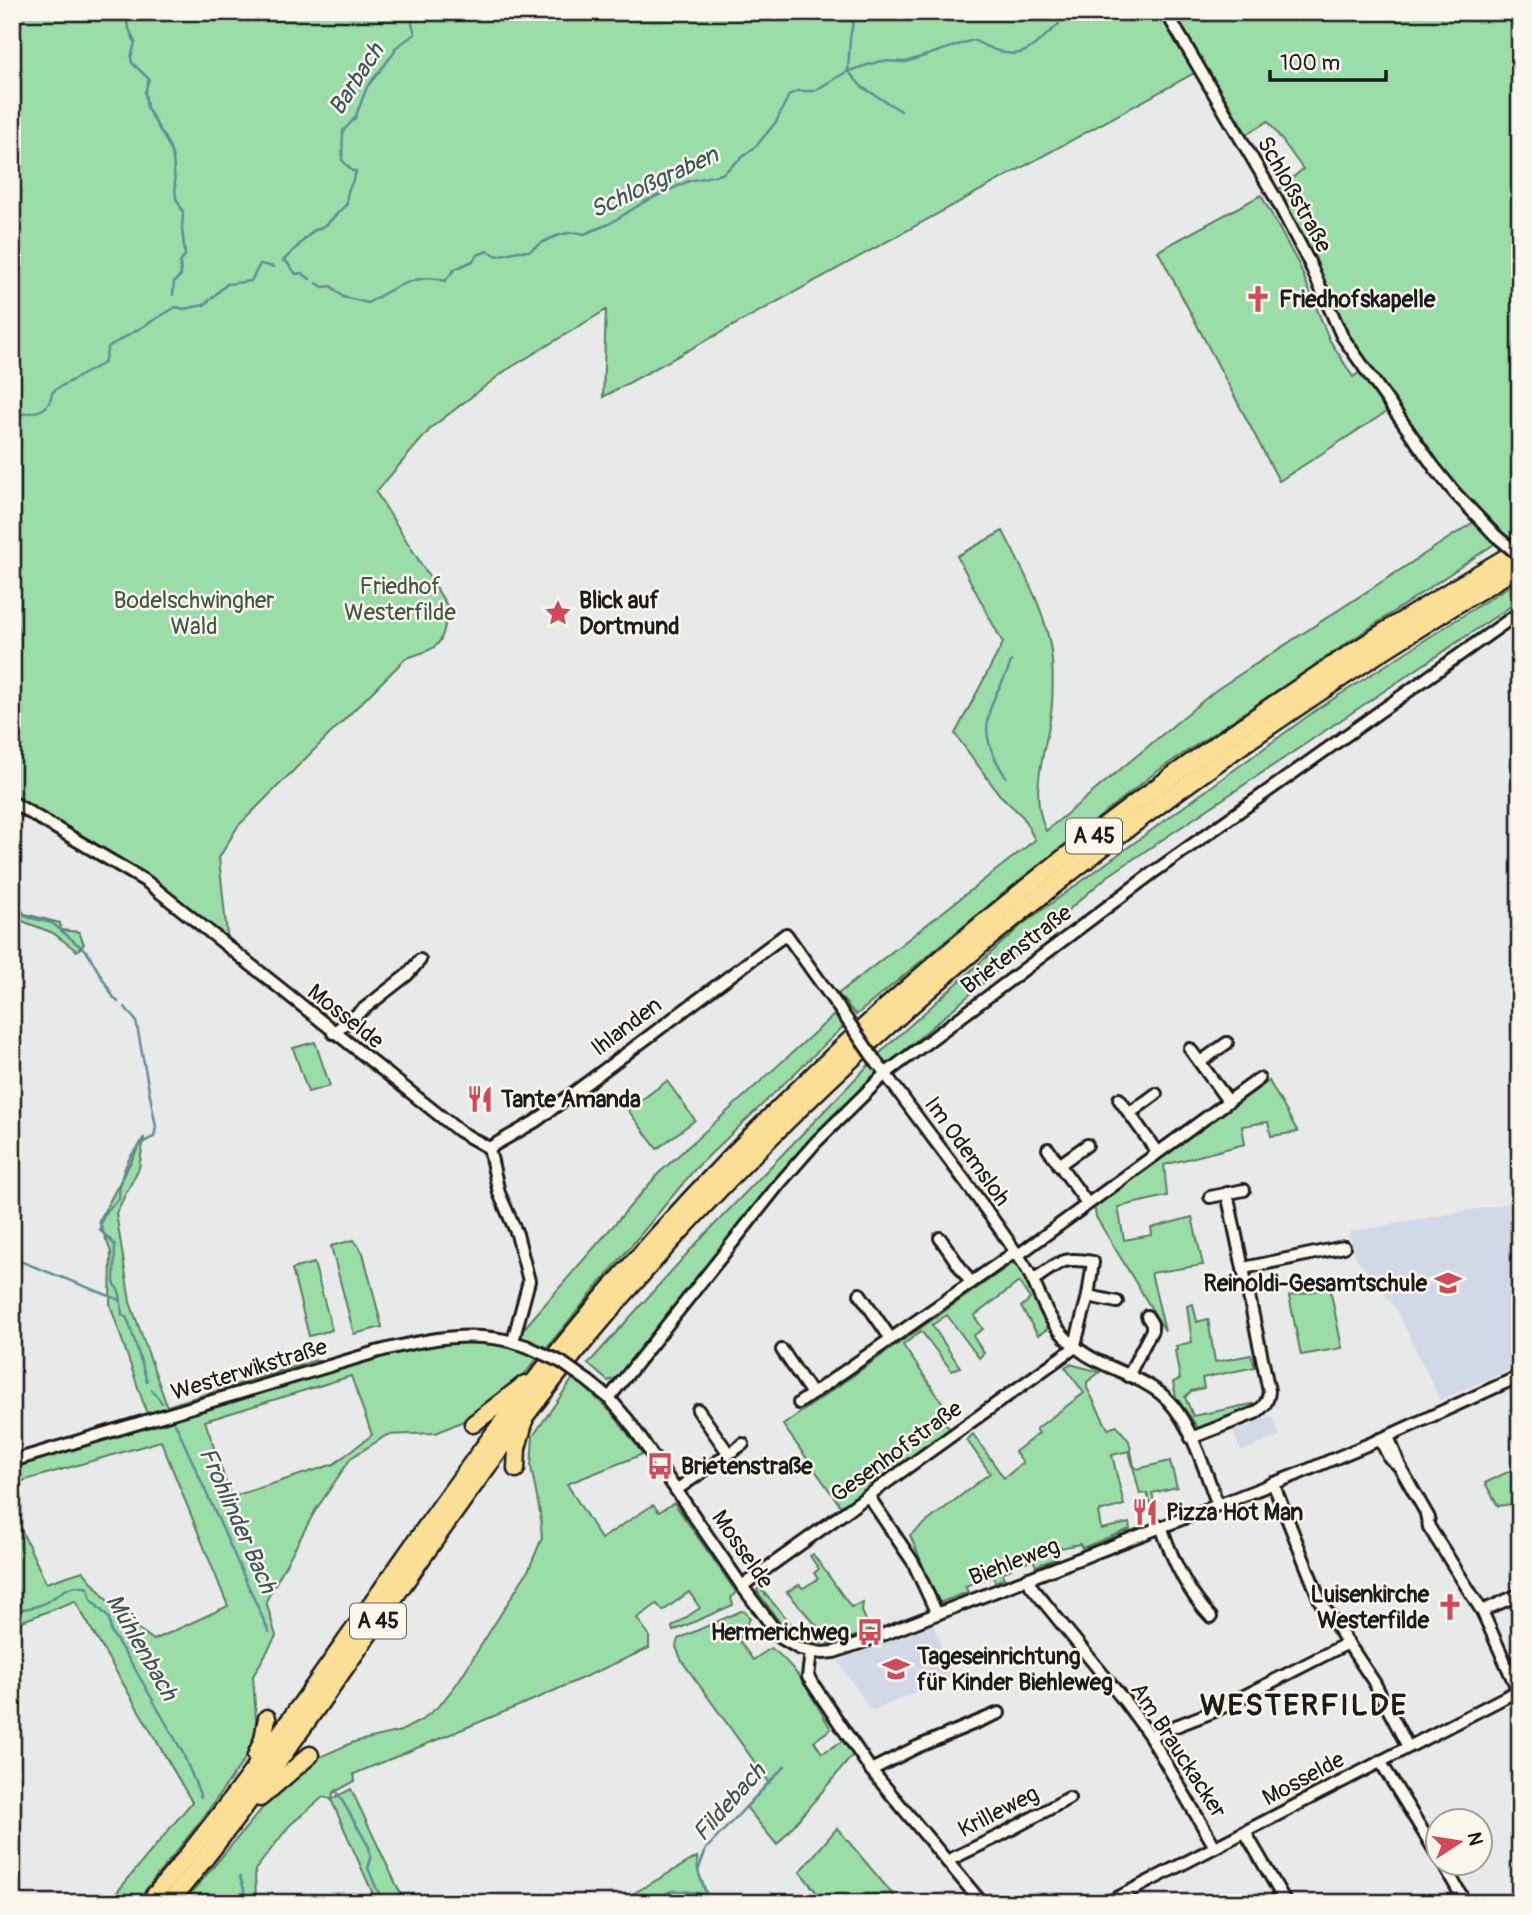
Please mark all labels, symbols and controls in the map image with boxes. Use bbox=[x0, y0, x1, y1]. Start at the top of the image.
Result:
water label: Barbach bbox=[323, 36, 391, 121]
scale bar bbox=[1270, 38, 1385, 82]
text: 100 m bbox=[1280, 50, 1340, 77]
street label: Schloßstraße bbox=[1251, 131, 1339, 258]
water label: Schloßgraben bbox=[586, 140, 724, 225]
church icon: Friedhofskapelle bbox=[1243, 284, 1273, 314]
place label: Friedhofskapelle bbox=[1279, 285, 1436, 314]
park label: Friedhof Westerfilde bbox=[344, 572, 457, 627]
park label: Bodelschwingher Wald bbox=[113, 586, 275, 641]
place label: Blick auf Dortmund bbox=[579, 586, 680, 641]
place icon: Blick auf Dortmund bbox=[543, 598, 573, 628]
road number: A 45 bbox=[1066, 818, 1122, 854]
street label: Brietenstraße bbox=[955, 898, 1078, 1001]
street label: Mosselde bbox=[302, 978, 390, 1056]
street label: Ihlanden bbox=[585, 990, 667, 1062]
restaurant icon: Tante Amanda bbox=[465, 1084, 495, 1114]
place label: Tante Amanda bbox=[500, 1085, 641, 1114]
street label: Im Odemsloh bbox=[918, 1091, 1017, 1212]
school or university icon: Reinoldi-Gesamtschule bbox=[1433, 1268, 1463, 1298]
place label: Reinoldi-Gesamtschule bbox=[1204, 1269, 1428, 1298]
street label: Westerwikstraße bbox=[168, 1332, 331, 1407]
street label: Gesenhofstraße bbox=[825, 1394, 968, 1509]
water label: Frohlinder Bach bbox=[193, 1443, 283, 1599]
bus stop icon: Brietenstraße bbox=[645, 1451, 675, 1481]
place label: Brietenstraße bbox=[681, 1452, 813, 1481]
restaurant icon: Pizza Hot Man bbox=[1130, 1497, 1160, 1527]
place label: Pizza Hot Man bbox=[1166, 1498, 1303, 1527]
street label: Mosselde bbox=[705, 1504, 780, 1595]
street label: Biehleweg bbox=[965, 1531, 1063, 1592]
place label: Luisenkirche Westerfilde bbox=[1310, 1580, 1430, 1635]
water label: Mühlenbach bbox=[100, 1589, 184, 1707]
church icon: Luisenkirche Westerfilde bbox=[1435, 1592, 1465, 1622]
road number: A 45 bbox=[350, 1604, 406, 1638]
bus stop icon: Hermerichweg bbox=[855, 1617, 885, 1647]
place label: Hermerichweg bbox=[711, 1618, 849, 1647]
place label: Tageseinrichtung für Kinder Biehleweg bbox=[916, 1642, 1113, 1697]
school or university icon: Tageseinrichtung für Kinder Biehleweg bbox=[881, 1654, 911, 1684]
street label: Am Brauckacker bbox=[1124, 1677, 1233, 1823]
district label: WESTERFILDE bbox=[1200, 1687, 1408, 1724]
street label: Mosselde bbox=[1257, 1744, 1350, 1812]
water label: Fildebach bbox=[687, 1756, 773, 1847]
street label: Krilleweg bbox=[953, 1779, 1044, 1844]
north arrow bbox=[1424, 1806, 1494, 1876]
text: N bbox=[1462, 1830, 1488, 1848]

